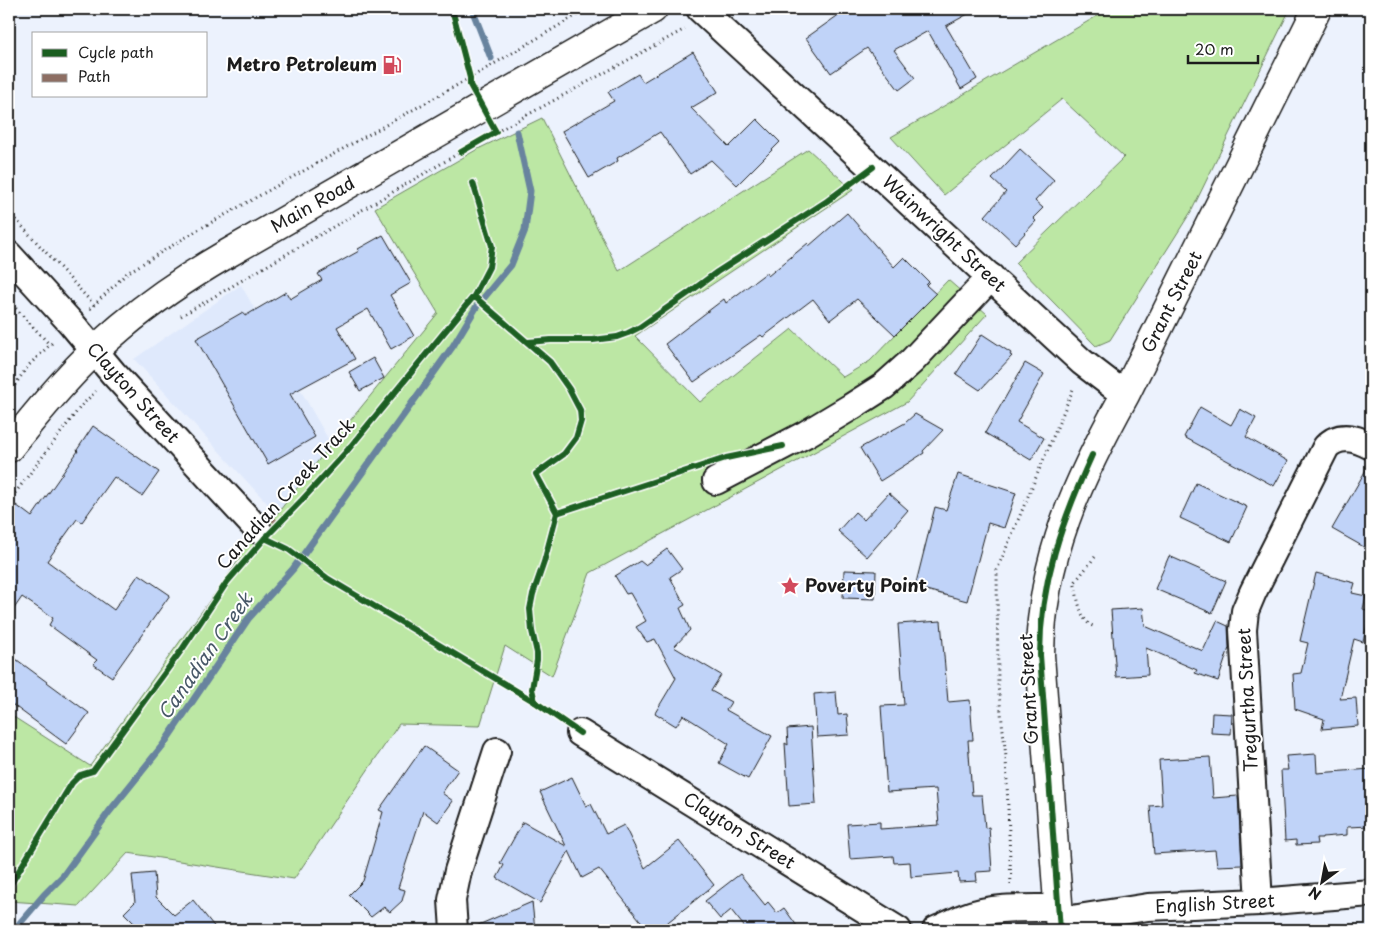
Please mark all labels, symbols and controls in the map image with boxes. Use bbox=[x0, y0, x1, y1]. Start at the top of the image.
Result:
legend bbox=[32, 32, 208, 98]
scale bar bbox=[1188, 32, 1258, 64]
text: 20 m bbox=[1195, 37, 1234, 60]
text: Cycle path bbox=[78, 40, 154, 63]
place label: Metro Petroleum bbox=[227, 50, 377, 77]
fuel station icon: Metro Petroleum bbox=[381, 54, 403, 76]
text: Path bbox=[78, 64, 110, 87]
street label: Wainwright Street bbox=[877, 168, 1013, 298]
street label: Main Road bbox=[265, 169, 359, 239]
street label: Grant Street bbox=[1133, 246, 1208, 357]
street label: Clayton Street bbox=[81, 336, 187, 448]
street label: Canadian Creek Track bbox=[209, 411, 361, 575]
place label: Poverty Point bbox=[805, 571, 928, 598]
place icon: Poverty Point bbox=[779, 575, 801, 597]
water label: Canadian Creek bbox=[150, 585, 259, 725]
street label: Tregurtha Street bbox=[1229, 627, 1264, 773]
street label: Grant Street bbox=[1011, 633, 1044, 745]
street label: Clayton Street bbox=[678, 784, 801, 875]
north arrow bbox=[1298, 856, 1348, 906]
text: N bbox=[1305, 882, 1325, 905]
street label: English Street bbox=[1154, 886, 1276, 919]

